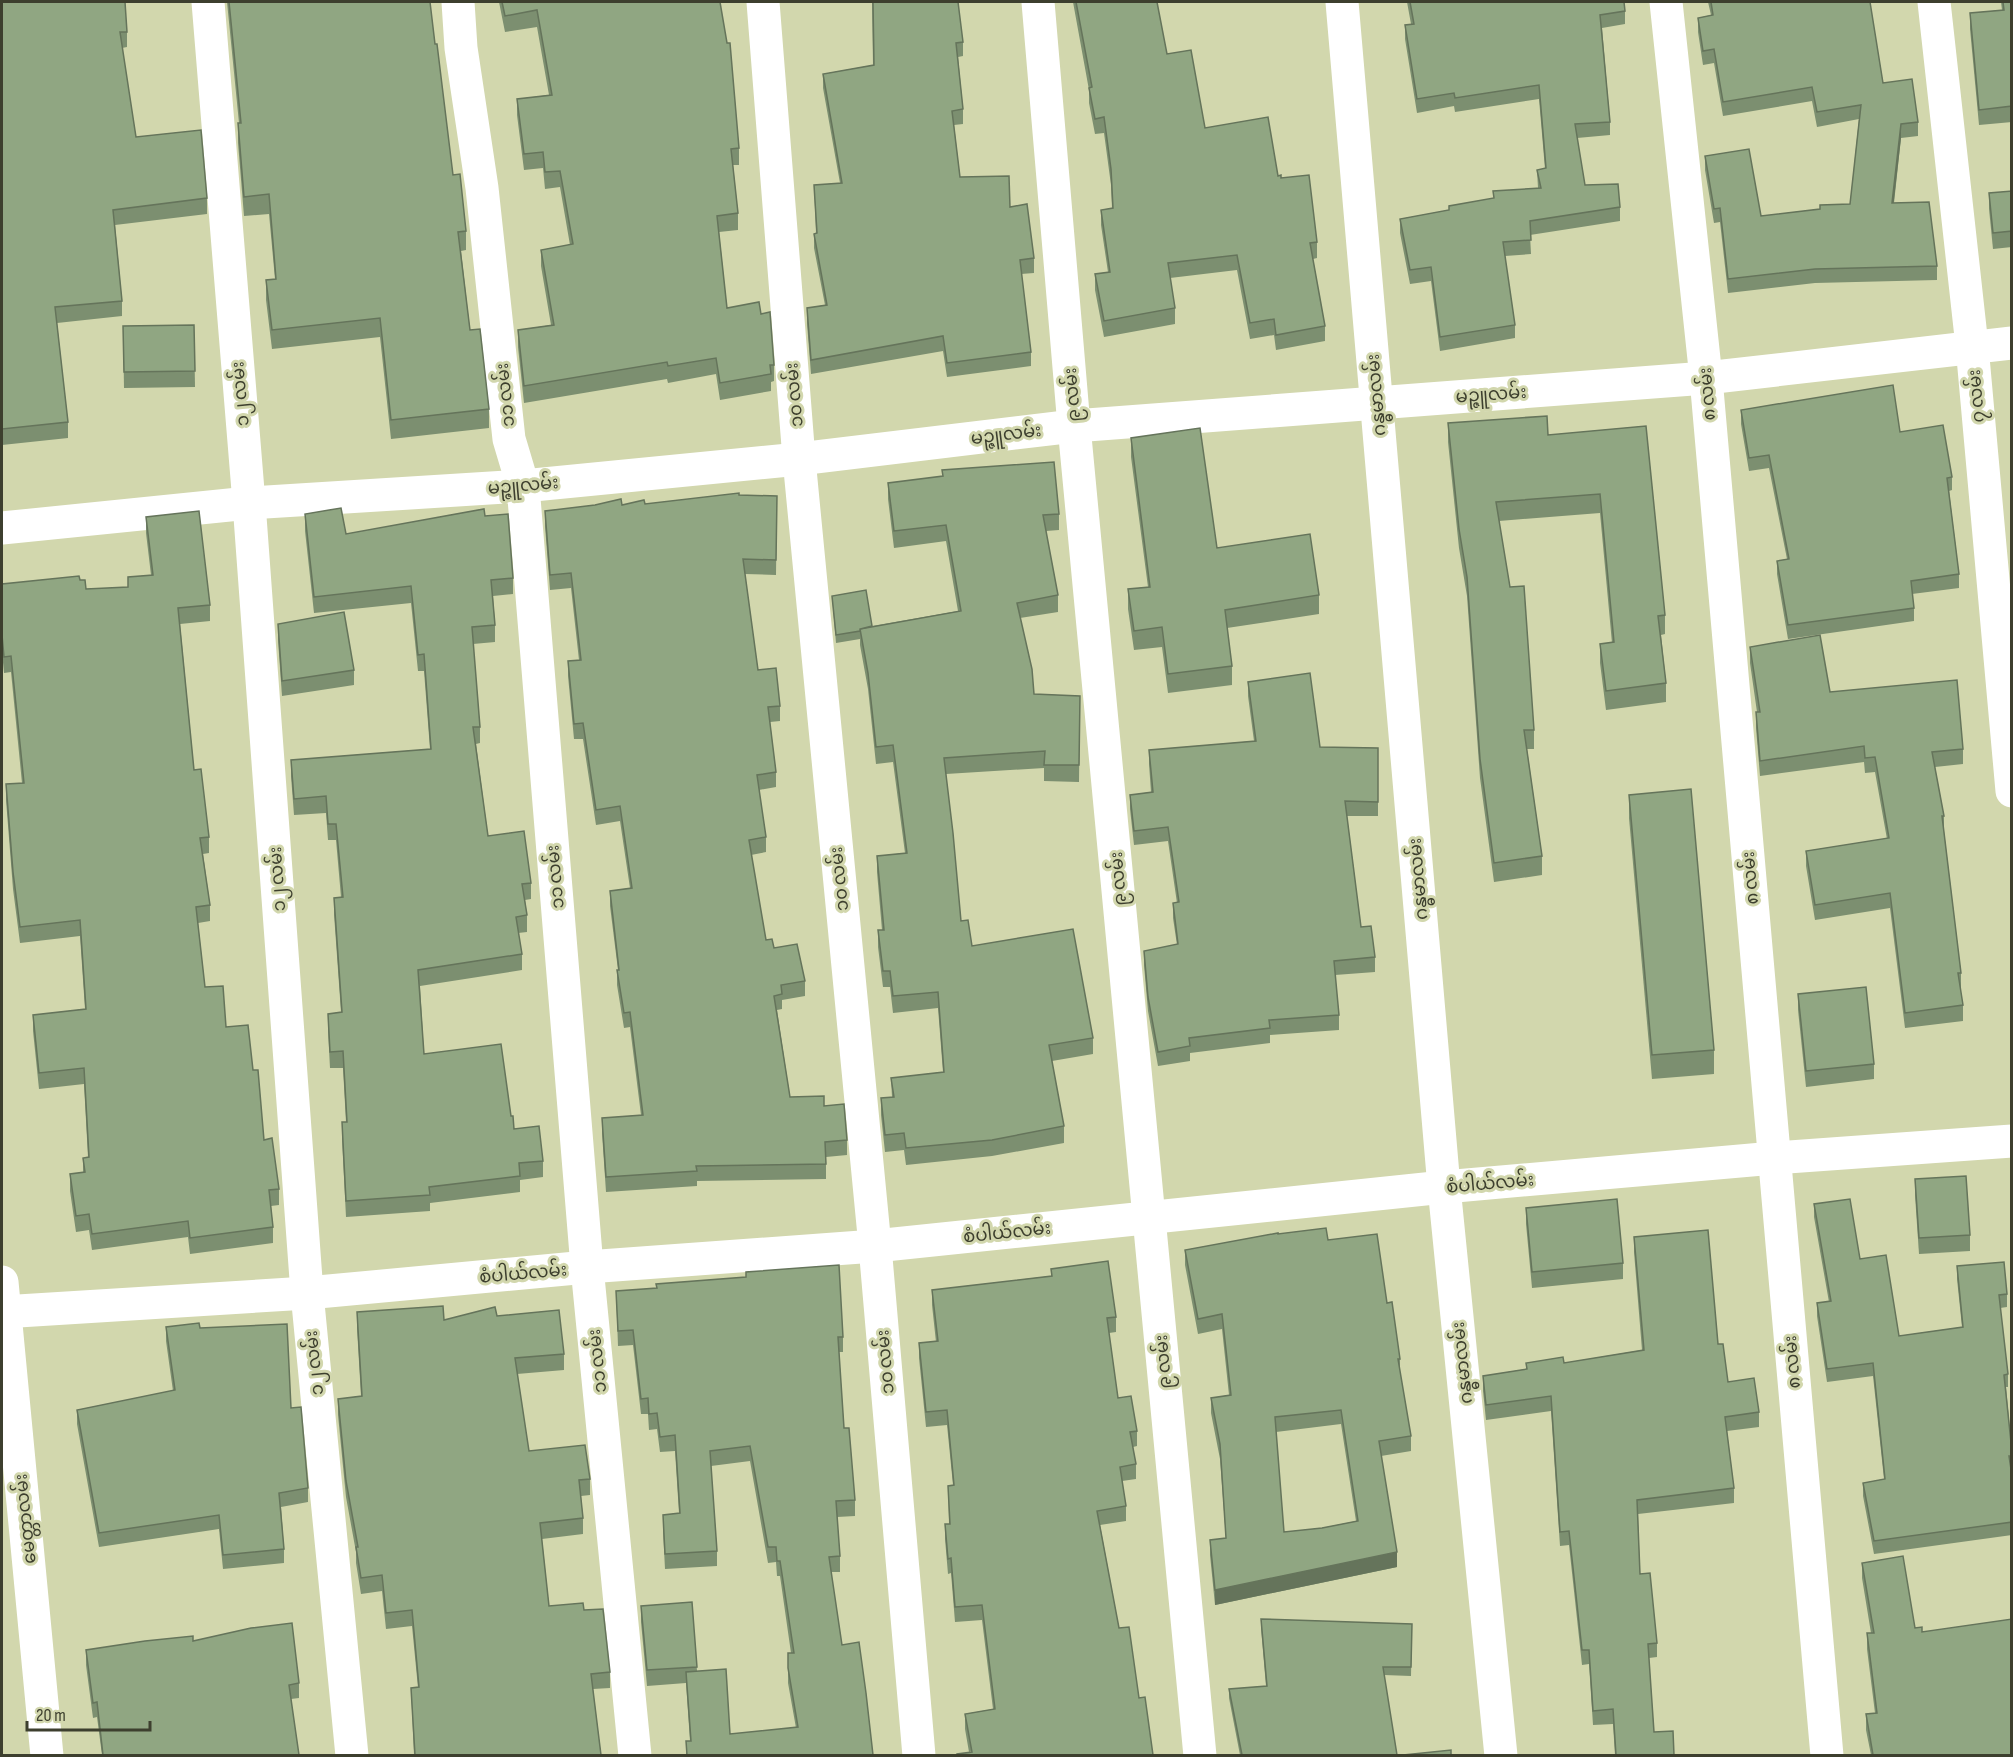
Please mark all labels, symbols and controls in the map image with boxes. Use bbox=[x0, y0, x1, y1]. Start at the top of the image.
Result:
street label: ဂန္ဓမာလမ်း bbox=[1359, 353, 1395, 437]
street label: ၁၂ လမ်း bbox=[224, 360, 258, 427]
street label: ၁၁ လမ်း bbox=[489, 362, 519, 428]
street label: ၁၀ လမ်း bbox=[778, 362, 808, 428]
street label: ၉ လမ်း bbox=[1057, 367, 1089, 423]
street label: ၈ လမ်း bbox=[1692, 367, 1720, 422]
street label: ၇ လမ်း bbox=[1961, 368, 1993, 424]
street label: မဉ္ဇူလမ်း bbox=[1455, 379, 1527, 411]
street label: မဉ္ဇူလမ်း bbox=[969, 417, 1043, 453]
street label: မဉ္ဇူလမ်း bbox=[486, 469, 560, 503]
street label: ဂန္ဓမာလမ်း bbox=[1401, 837, 1437, 921]
street label: ၁၁ လမ်း bbox=[539, 844, 569, 910]
street label: ၁၂ လမ်း bbox=[262, 846, 294, 912]
street label: ၁၀ လမ်း bbox=[823, 846, 853, 912]
street label: ၉ လမ်း bbox=[1103, 851, 1135, 907]
street label: ၈ လမ်း bbox=[1735, 851, 1763, 906]
street label: စံပါယ်လမ်း bbox=[1445, 1166, 1535, 1198]
street label: စံပါယ်လမ်း bbox=[962, 1214, 1052, 1248]
street label: စံပါယ်လမ်း bbox=[478, 1256, 568, 1288]
street label: ဂန္ဓမာလမ်း bbox=[1445, 1320, 1482, 1405]
street label: ၁၁ လမ်း bbox=[581, 1328, 611, 1394]
street label: ၁၂ လမ်း bbox=[298, 1329, 332, 1397]
street label: ၁၀ လမ်း bbox=[869, 1329, 899, 1395]
street label: ၉ လမ်း bbox=[1148, 1334, 1180, 1390]
street label: ၈ လမ်း bbox=[1777, 1335, 1805, 1390]
street label: မေတ္တာလမ်း bbox=[7, 1472, 45, 1565]
scale bar bbox=[27, 1694, 150, 1732]
text: 20 m bbox=[36, 1705, 66, 1726]

